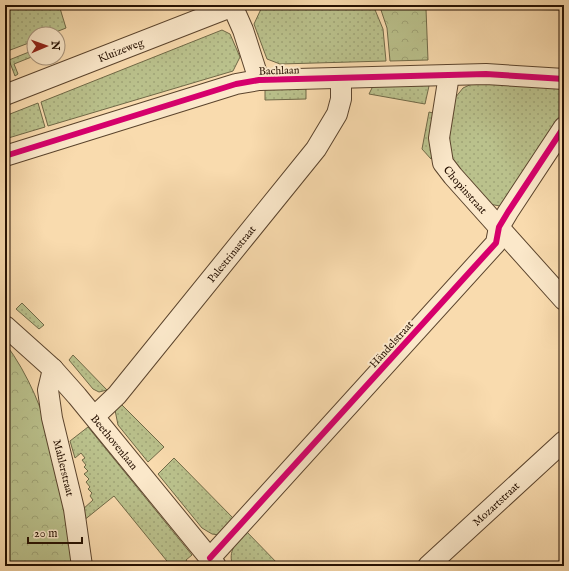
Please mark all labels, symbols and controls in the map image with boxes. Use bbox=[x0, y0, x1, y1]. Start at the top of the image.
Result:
north arrow bbox=[26, 26, 66, 66]
street label: Kluizeweg bbox=[96, 35, 147, 66]
text: N bbox=[48, 40, 62, 51]
street label: Bachlaan bbox=[258, 63, 300, 79]
street label: Chopinstraat bbox=[440, 163, 490, 217]
street label: Palestrinastraat bbox=[205, 223, 259, 286]
street label: Händelstraat bbox=[367, 318, 417, 371]
street label: Beethovenlaan bbox=[87, 412, 141, 473]
street label: Mahlerstraat bbox=[49, 438, 77, 498]
street label: Mozartstraat bbox=[470, 479, 523, 530]
scale bar bbox=[28, 519, 82, 545]
text: 20 m bbox=[34, 526, 57, 541]

